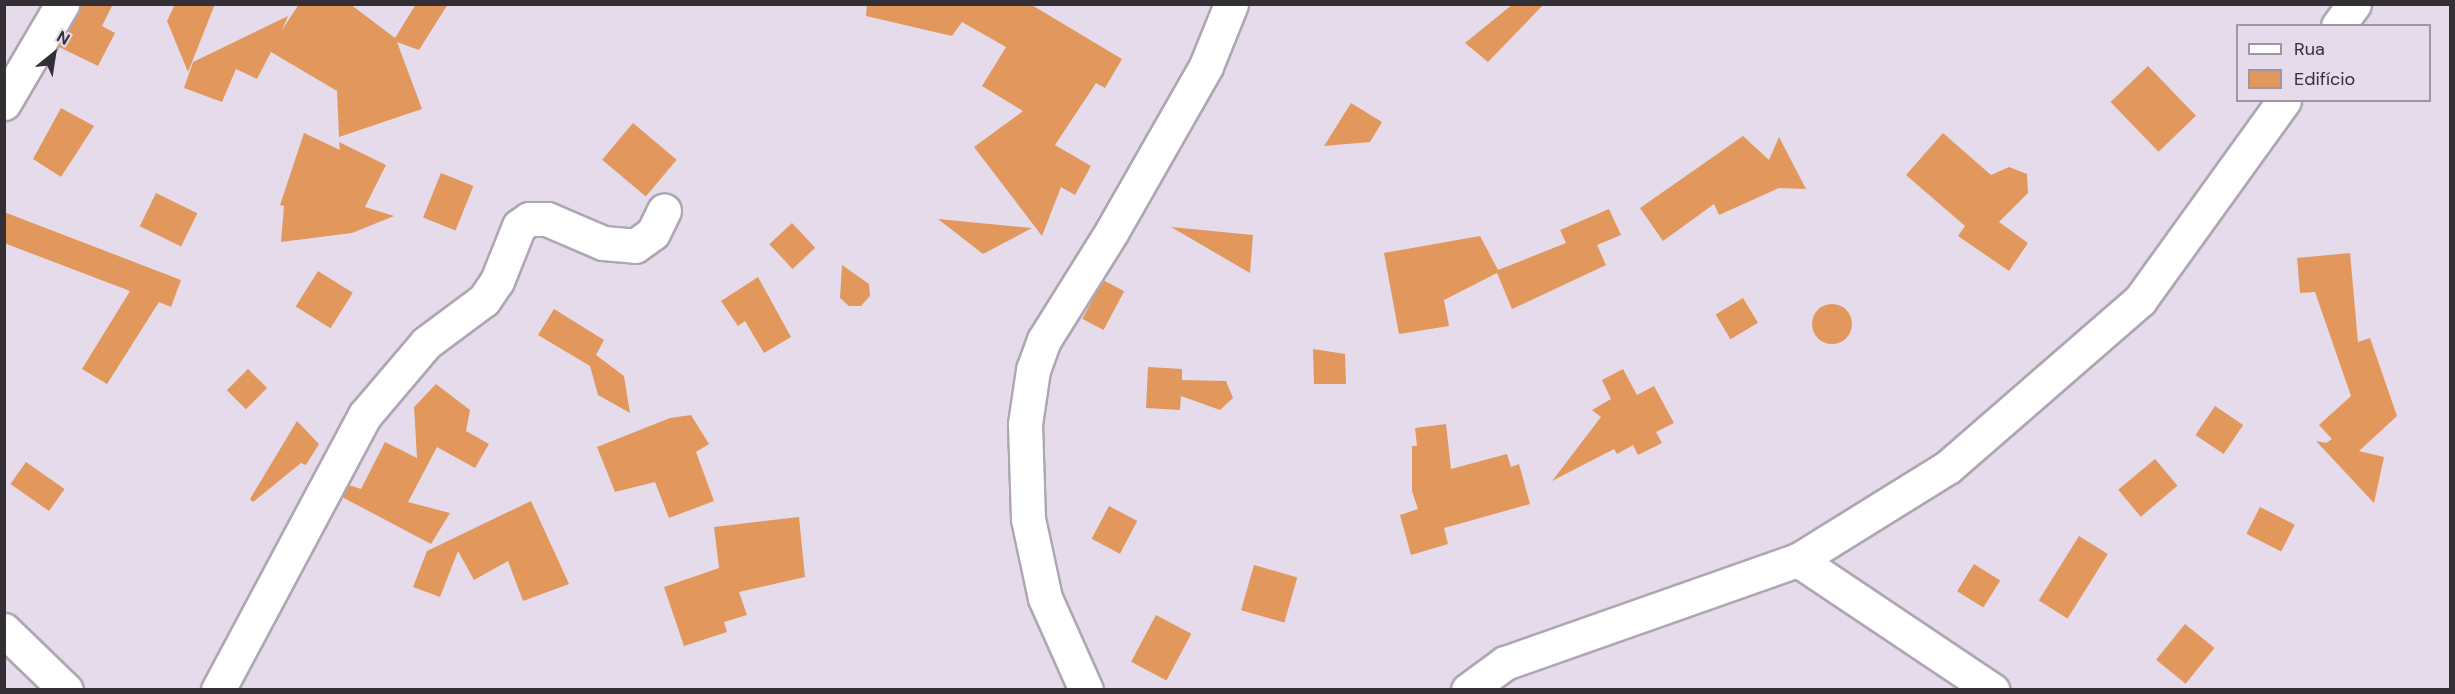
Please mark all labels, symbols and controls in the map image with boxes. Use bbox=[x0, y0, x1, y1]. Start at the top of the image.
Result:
north arrow bbox=[24, 24, 84, 84]
legend bbox=[2236, 24, 2431, 102]
text: N bbox=[53, 26, 74, 50]
text: Rua bbox=[2294, 37, 2325, 61]
text: Edifício bbox=[2294, 67, 2355, 91]

